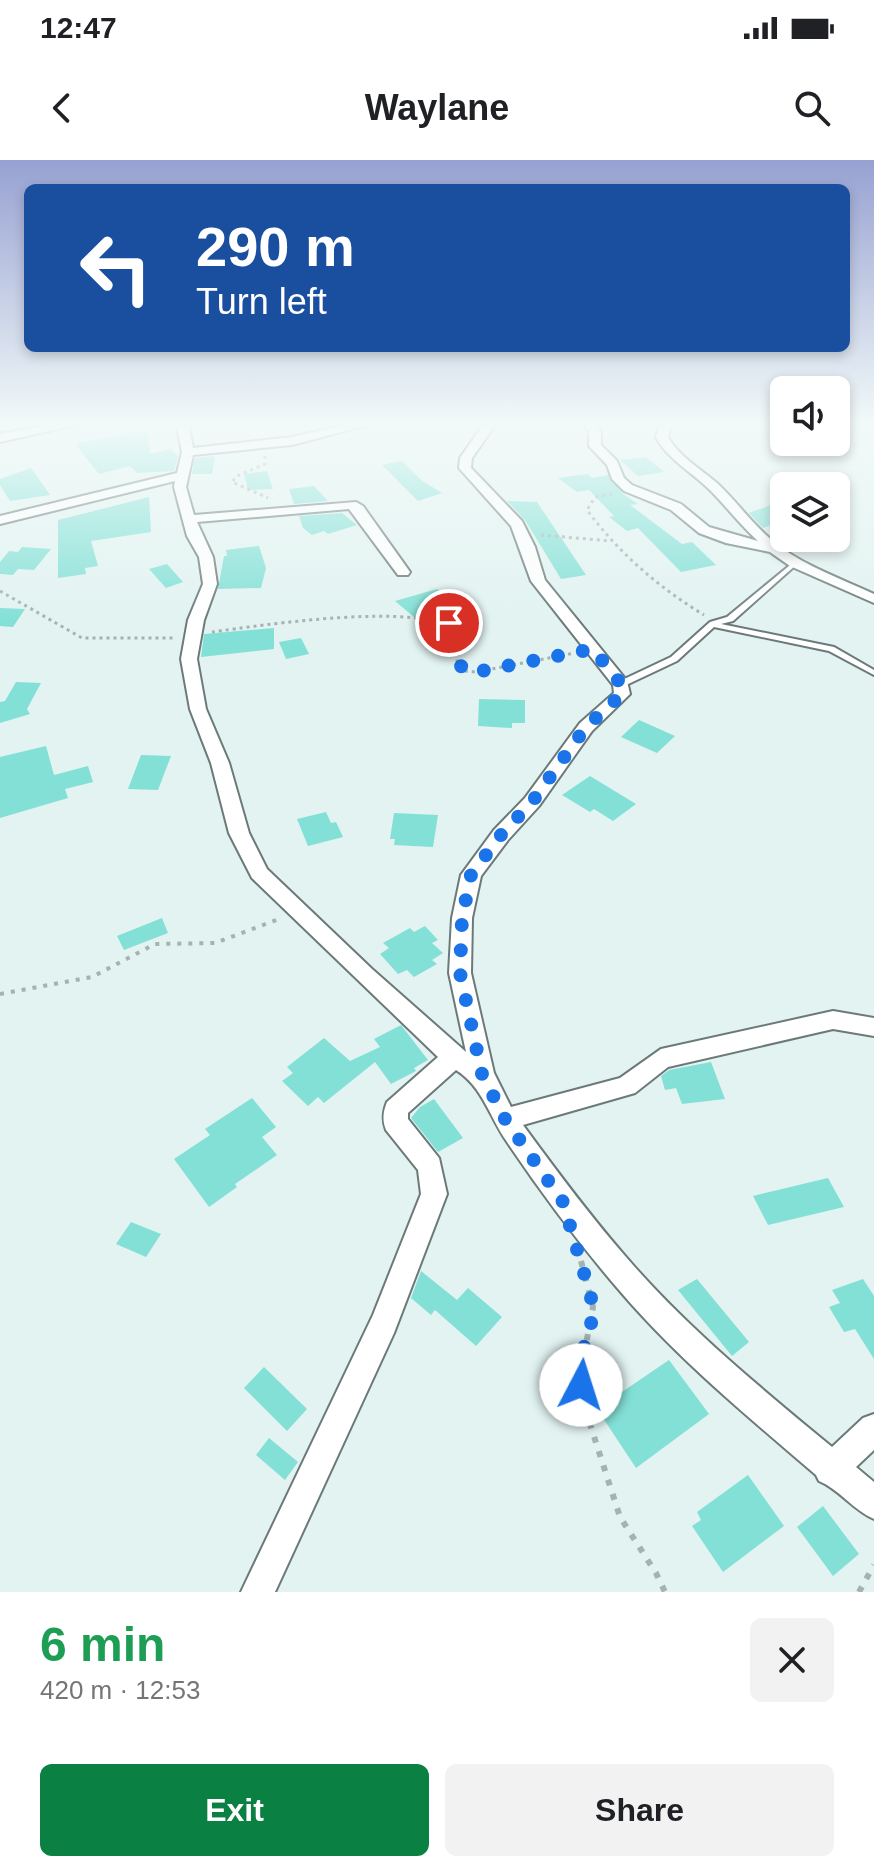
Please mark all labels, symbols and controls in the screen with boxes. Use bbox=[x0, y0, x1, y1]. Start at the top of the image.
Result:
text: 12:47 bbox=[40, 11, 117, 44]
icon: back bbox=[40, 86, 84, 130]
icon: search bbox=[790, 86, 834, 130]
text: Waylane bbox=[365, 87, 509, 128]
text: 290 m bbox=[196, 215, 355, 278]
icon: left bbox=[64, 216, 168, 320]
text: Turn left bbox=[196, 281, 327, 322]
map controls bbox=[770, 376, 850, 552]
button: sound bbox=[770, 376, 850, 456]
button: layers bbox=[770, 472, 850, 552]
pin bbox=[415, 589, 483, 657]
icon: arrive bbox=[427, 601, 471, 645]
position arrow bbox=[539, 1343, 623, 1427]
text: 6 min bbox=[40, 1618, 165, 1671]
button: close bbox=[750, 1618, 834, 1702]
text: 420 m · 12:53 bbox=[40, 1675, 200, 1705]
button: Exit bbox=[40, 1764, 429, 1856]
button: Share bbox=[445, 1764, 834, 1856]

